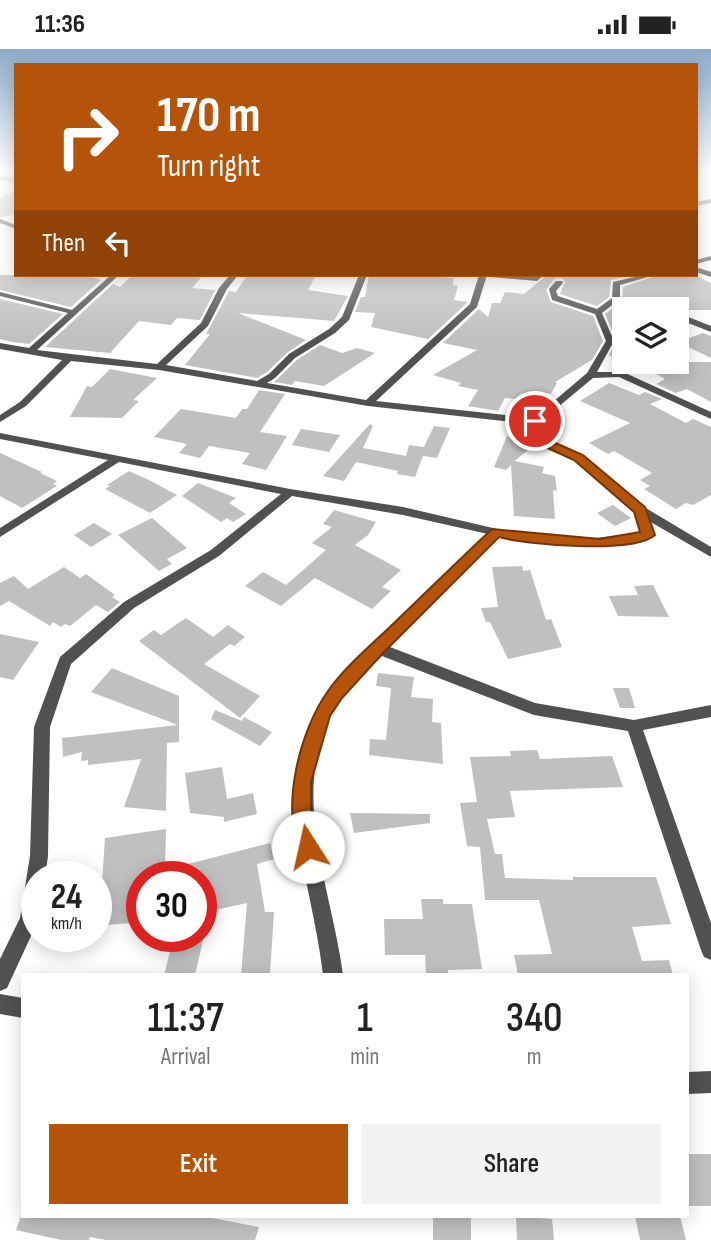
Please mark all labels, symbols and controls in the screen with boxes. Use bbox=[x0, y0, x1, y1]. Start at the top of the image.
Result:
text: 11:36 bbox=[35, 9, 85, 40]
text: 170 m bbox=[157, 87, 261, 146]
icon: right bbox=[42, 91, 133, 182]
text: Turn right bbox=[157, 147, 261, 186]
icon: left bbox=[99, 224, 137, 262]
text: Then bbox=[42, 228, 85, 259]
map controls bbox=[612, 297, 689, 374]
button: layers bbox=[612, 297, 689, 374]
pin bbox=[505, 391, 565, 451]
icon: arrive bbox=[516, 402, 554, 440]
position arrow bbox=[271, 810, 345, 884]
speed limit sign: 30 bbox=[126, 861, 217, 952]
text: 24 bbox=[51, 876, 82, 919]
text: km/h bbox=[51, 913, 82, 934]
text: 11:37 bbox=[148, 993, 224, 1044]
text: 1 bbox=[357, 993, 373, 1044]
text: 340 bbox=[506, 993, 562, 1044]
text: Arrival bbox=[161, 1043, 210, 1071]
text: min bbox=[350, 1043, 379, 1071]
text: m bbox=[527, 1043, 542, 1071]
button: Exit bbox=[49, 1124, 348, 1204]
button: Share bbox=[362, 1124, 661, 1204]

